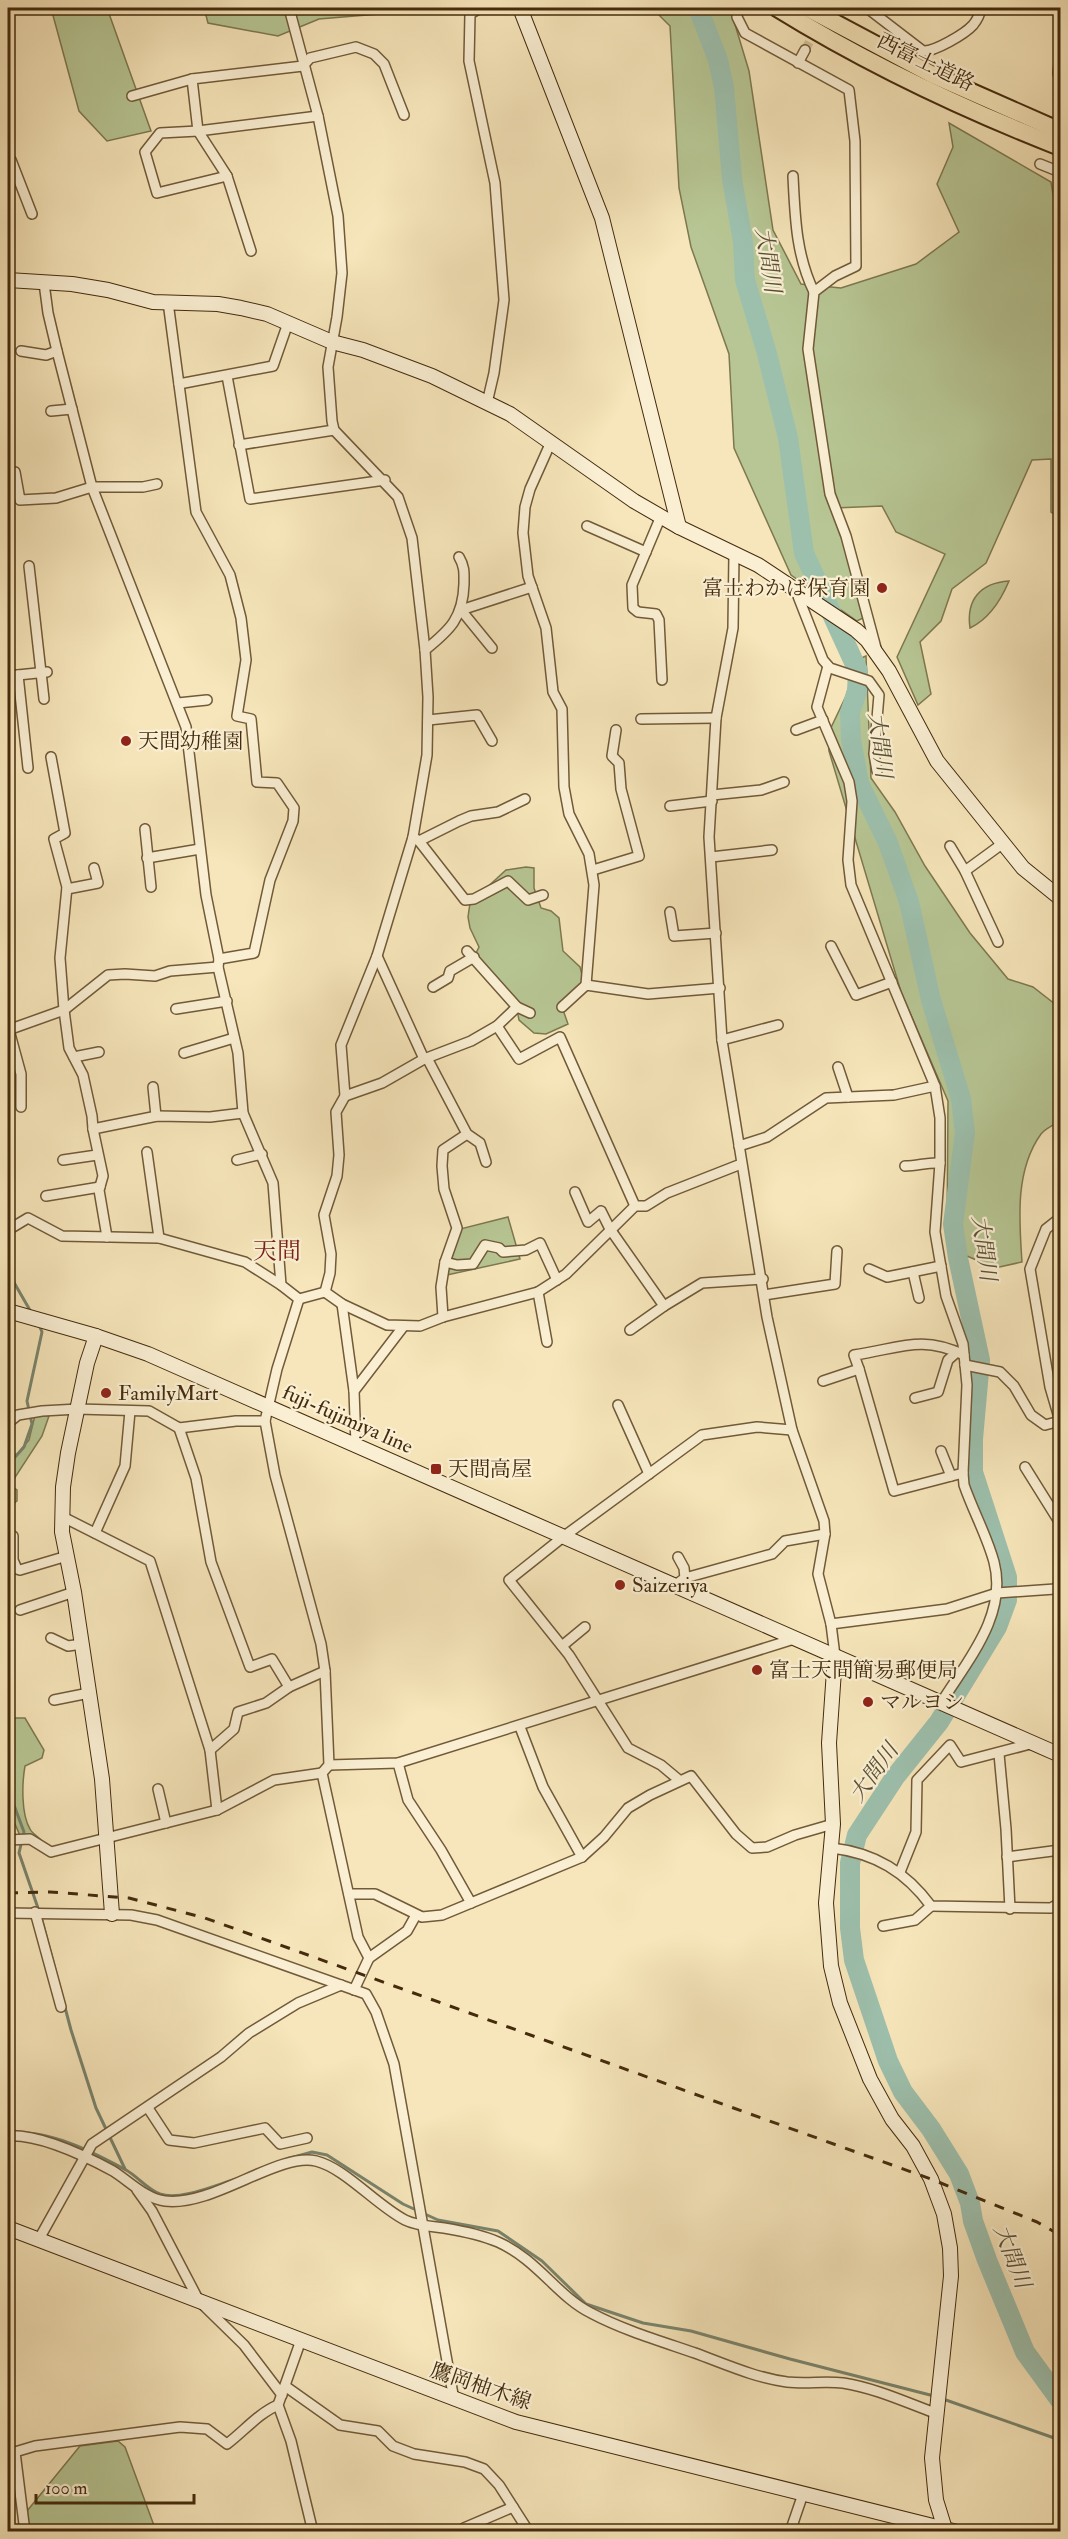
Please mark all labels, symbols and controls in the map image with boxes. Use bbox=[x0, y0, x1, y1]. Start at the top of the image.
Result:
street label: 西富士道路 bbox=[873, 27, 979, 98]
water label: 大間川 bbox=[749, 225, 787, 297]
place label: 富士わかば保育園 bbox=[702, 575, 870, 602]
marker: 富士わかば保育園 bbox=[875, 581, 889, 595]
water label: 大間川 bbox=[862, 711, 898, 782]
place label: 天間幼稚園 bbox=[138, 728, 243, 755]
marker: 天間幼稚園 bbox=[119, 734, 133, 748]
water label: 大間川 bbox=[966, 1214, 1003, 1285]
district label: 天間 bbox=[253, 1236, 301, 1267]
street label: fuji-fujimiya line bbox=[278, 1379, 417, 1460]
place label: FamilyMart bbox=[118, 1380, 219, 1407]
marker: FamilyMart bbox=[99, 1386, 113, 1400]
place label: 天間高屋 bbox=[448, 1456, 532, 1483]
marker: 天間高屋 bbox=[429, 1462, 443, 1476]
place label: Saizeriya bbox=[632, 1572, 708, 1599]
marker: Saizeriya bbox=[613, 1578, 627, 1592]
place label: 富士天間簡易郵便局 bbox=[769, 1657, 958, 1684]
marker: 富士天間簡易郵便局 bbox=[750, 1663, 764, 1677]
place label: マルヨシ bbox=[880, 1689, 964, 1716]
marker: マルヨシ bbox=[861, 1695, 875, 1709]
water label: 大間川 bbox=[843, 1736, 906, 1808]
water label: 大間川 bbox=[987, 2221, 1038, 2294]
street label: 鷹岡柚木線 bbox=[427, 2357, 535, 2416]
scale bar bbox=[36, 2467, 194, 2505]
text: 100 m bbox=[45, 2477, 88, 2500]

